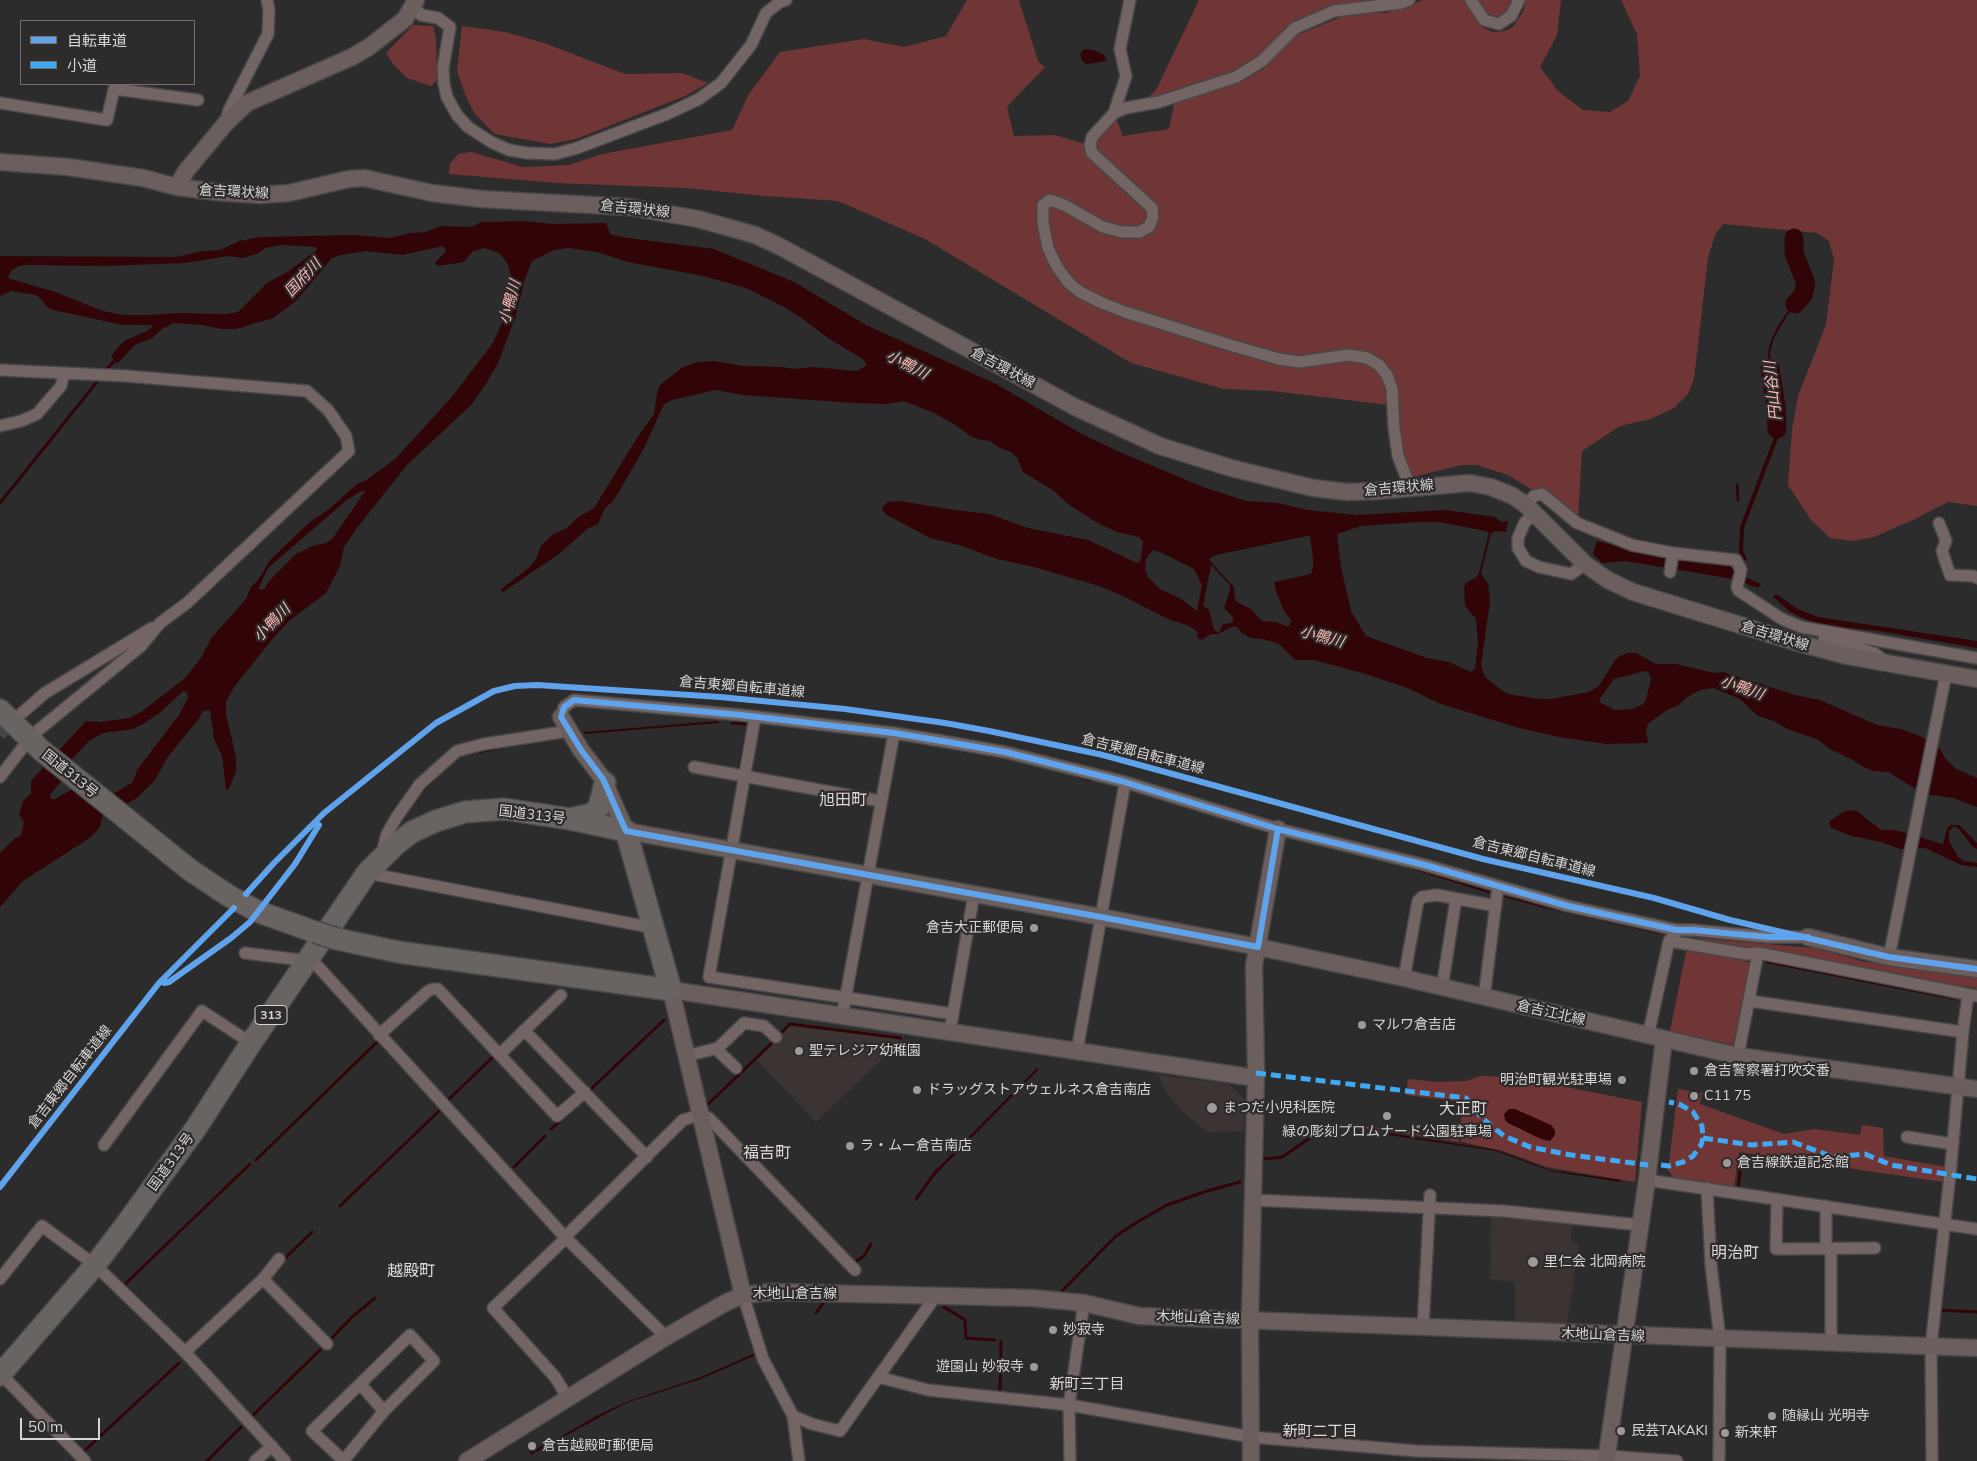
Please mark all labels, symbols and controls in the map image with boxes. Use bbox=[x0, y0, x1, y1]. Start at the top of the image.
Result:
legend bbox=[20, 20, 195, 85]
text: 自転車道 bbox=[67, 31, 127, 50]
text: 小道 bbox=[67, 56, 97, 75]
street label: 倉吉環状線 bbox=[199, 182, 269, 202]
street label: 倉吉環状線 bbox=[599, 197, 671, 221]
water label: 国府川 bbox=[281, 255, 325, 301]
water label: 小鴨川 bbox=[495, 278, 525, 326]
street label: 倉吉環状線 bbox=[968, 344, 1038, 392]
water label: 小鴨川 bbox=[883, 347, 931, 383]
water label: 円山谷川 bbox=[1761, 360, 1785, 422]
street label: 倉吉環状線 bbox=[1363, 477, 1435, 499]
water label: 小鴨川 bbox=[250, 601, 294, 645]
street label: 倉吉環状線 bbox=[1739, 618, 1811, 654]
water label: 小鴨川 bbox=[1298, 622, 1346, 652]
water label: 小鴨川 bbox=[1718, 672, 1766, 704]
street label: 倉吉東郷自転車道線 bbox=[679, 673, 805, 701]
street label: 倉吉東郷自転車道線 bbox=[1080, 731, 1206, 777]
street label: 国道313号 bbox=[39, 746, 101, 802]
district label: 旭田町 bbox=[819, 790, 867, 810]
street label: 国道313号 bbox=[498, 803, 566, 827]
street label: 倉吉東郷自転車道線 bbox=[1471, 834, 1597, 880]
place label: 倉吉大正郵便局 bbox=[926, 920, 1024, 936]
marker: 倉吉大正郵便局 bbox=[1028, 922, 1040, 934]
street label: 倉吉江北線 bbox=[1515, 997, 1587, 1029]
road number: 313 bbox=[255, 1006, 287, 1024]
place label: マルワ倉吉店 bbox=[1372, 1017, 1456, 1033]
marker: マルワ倉吉店 bbox=[1356, 1019, 1368, 1031]
street label: 倉吉東郷自転車道線 bbox=[25, 1022, 115, 1132]
place label: 聖テレジア幼稚園 bbox=[809, 1043, 921, 1059]
marker: 聖テレジア幼稚園 bbox=[793, 1045, 805, 1057]
place label: 倉吉警察署打吹交番 bbox=[1704, 1063, 1830, 1079]
marker: 倉吉警察署打吹交番 bbox=[1688, 1065, 1700, 1077]
place label: 明治町観光駐車場 bbox=[1500, 1072, 1612, 1088]
marker: 明治町観光駐車場 bbox=[1616, 1074, 1628, 1086]
place label: ドラッグストアウェルネス倉吉南店 bbox=[927, 1082, 1151, 1098]
marker: ドラッグストアウェルネス倉吉南店 bbox=[911, 1084, 923, 1096]
place label: C11 75 bbox=[1704, 1088, 1751, 1104]
marker: C11 75 bbox=[1688, 1090, 1700, 1102]
district label: 大正町 bbox=[1439, 1099, 1487, 1119]
place label: まつだ小児科医院 bbox=[1223, 1100, 1335, 1116]
marker: まつだ小児科医院 bbox=[1205, 1101, 1219, 1115]
marker: 緑の彫刻プロムナード公園駐車場 bbox=[1381, 1110, 1393, 1122]
place label: 緑の彫刻プロムナード公園駐車場 bbox=[1282, 1124, 1492, 1140]
street label: 国道313号 bbox=[144, 1130, 198, 1194]
place label: ラ・ムー倉吉南店 bbox=[860, 1138, 972, 1154]
marker: ラ・ムー倉吉南店 bbox=[844, 1140, 856, 1152]
district label: 福吉町 bbox=[743, 1143, 791, 1163]
place label: 倉吉線鉄道記念館 bbox=[1737, 1155, 1849, 1171]
marker: 倉吉線鉄道記念館 bbox=[1721, 1157, 1733, 1169]
district label: 明治町 bbox=[1711, 1243, 1759, 1263]
place label: 里仁会 北岡病院 bbox=[1544, 1254, 1646, 1270]
marker: 里仁会 北岡病院 bbox=[1526, 1255, 1540, 1269]
district label: 越殿町 bbox=[387, 1261, 435, 1281]
street label: 木地山倉吉線 bbox=[753, 1286, 837, 1302]
street label: 木地山倉吉線 bbox=[1156, 1308, 1240, 1328]
place label: 妙寂寺 bbox=[1063, 1322, 1105, 1338]
marker: 妙寂寺 bbox=[1047, 1324, 1059, 1336]
street label: 木地山倉吉線 bbox=[1561, 1325, 1645, 1345]
place label: 遊園山 妙寂寺 bbox=[936, 1359, 1024, 1375]
marker: 遊園山 妙寂寺 bbox=[1028, 1361, 1040, 1373]
district label: 新町三丁目 bbox=[1050, 1375, 1124, 1393]
scale bar bbox=[22, 1408, 102, 1440]
place label: 随縁山 光明寺 bbox=[1782, 1408, 1870, 1424]
marker: 随縁山 光明寺 bbox=[1766, 1410, 1778, 1422]
text: 50 m bbox=[28, 1417, 63, 1436]
district label: 新町二丁目 bbox=[1283, 1422, 1357, 1440]
place label: 民芸TAKAKI bbox=[1631, 1423, 1708, 1439]
marker: 民芸TAKAKI bbox=[1615, 1425, 1627, 1437]
place label: 新来軒 bbox=[1735, 1425, 1777, 1441]
marker: 新来軒 bbox=[1719, 1427, 1731, 1439]
place label: 倉吉越殿町郵便局 bbox=[542, 1438, 654, 1454]
marker: 倉吉越殿町郵便局 bbox=[526, 1440, 538, 1452]

